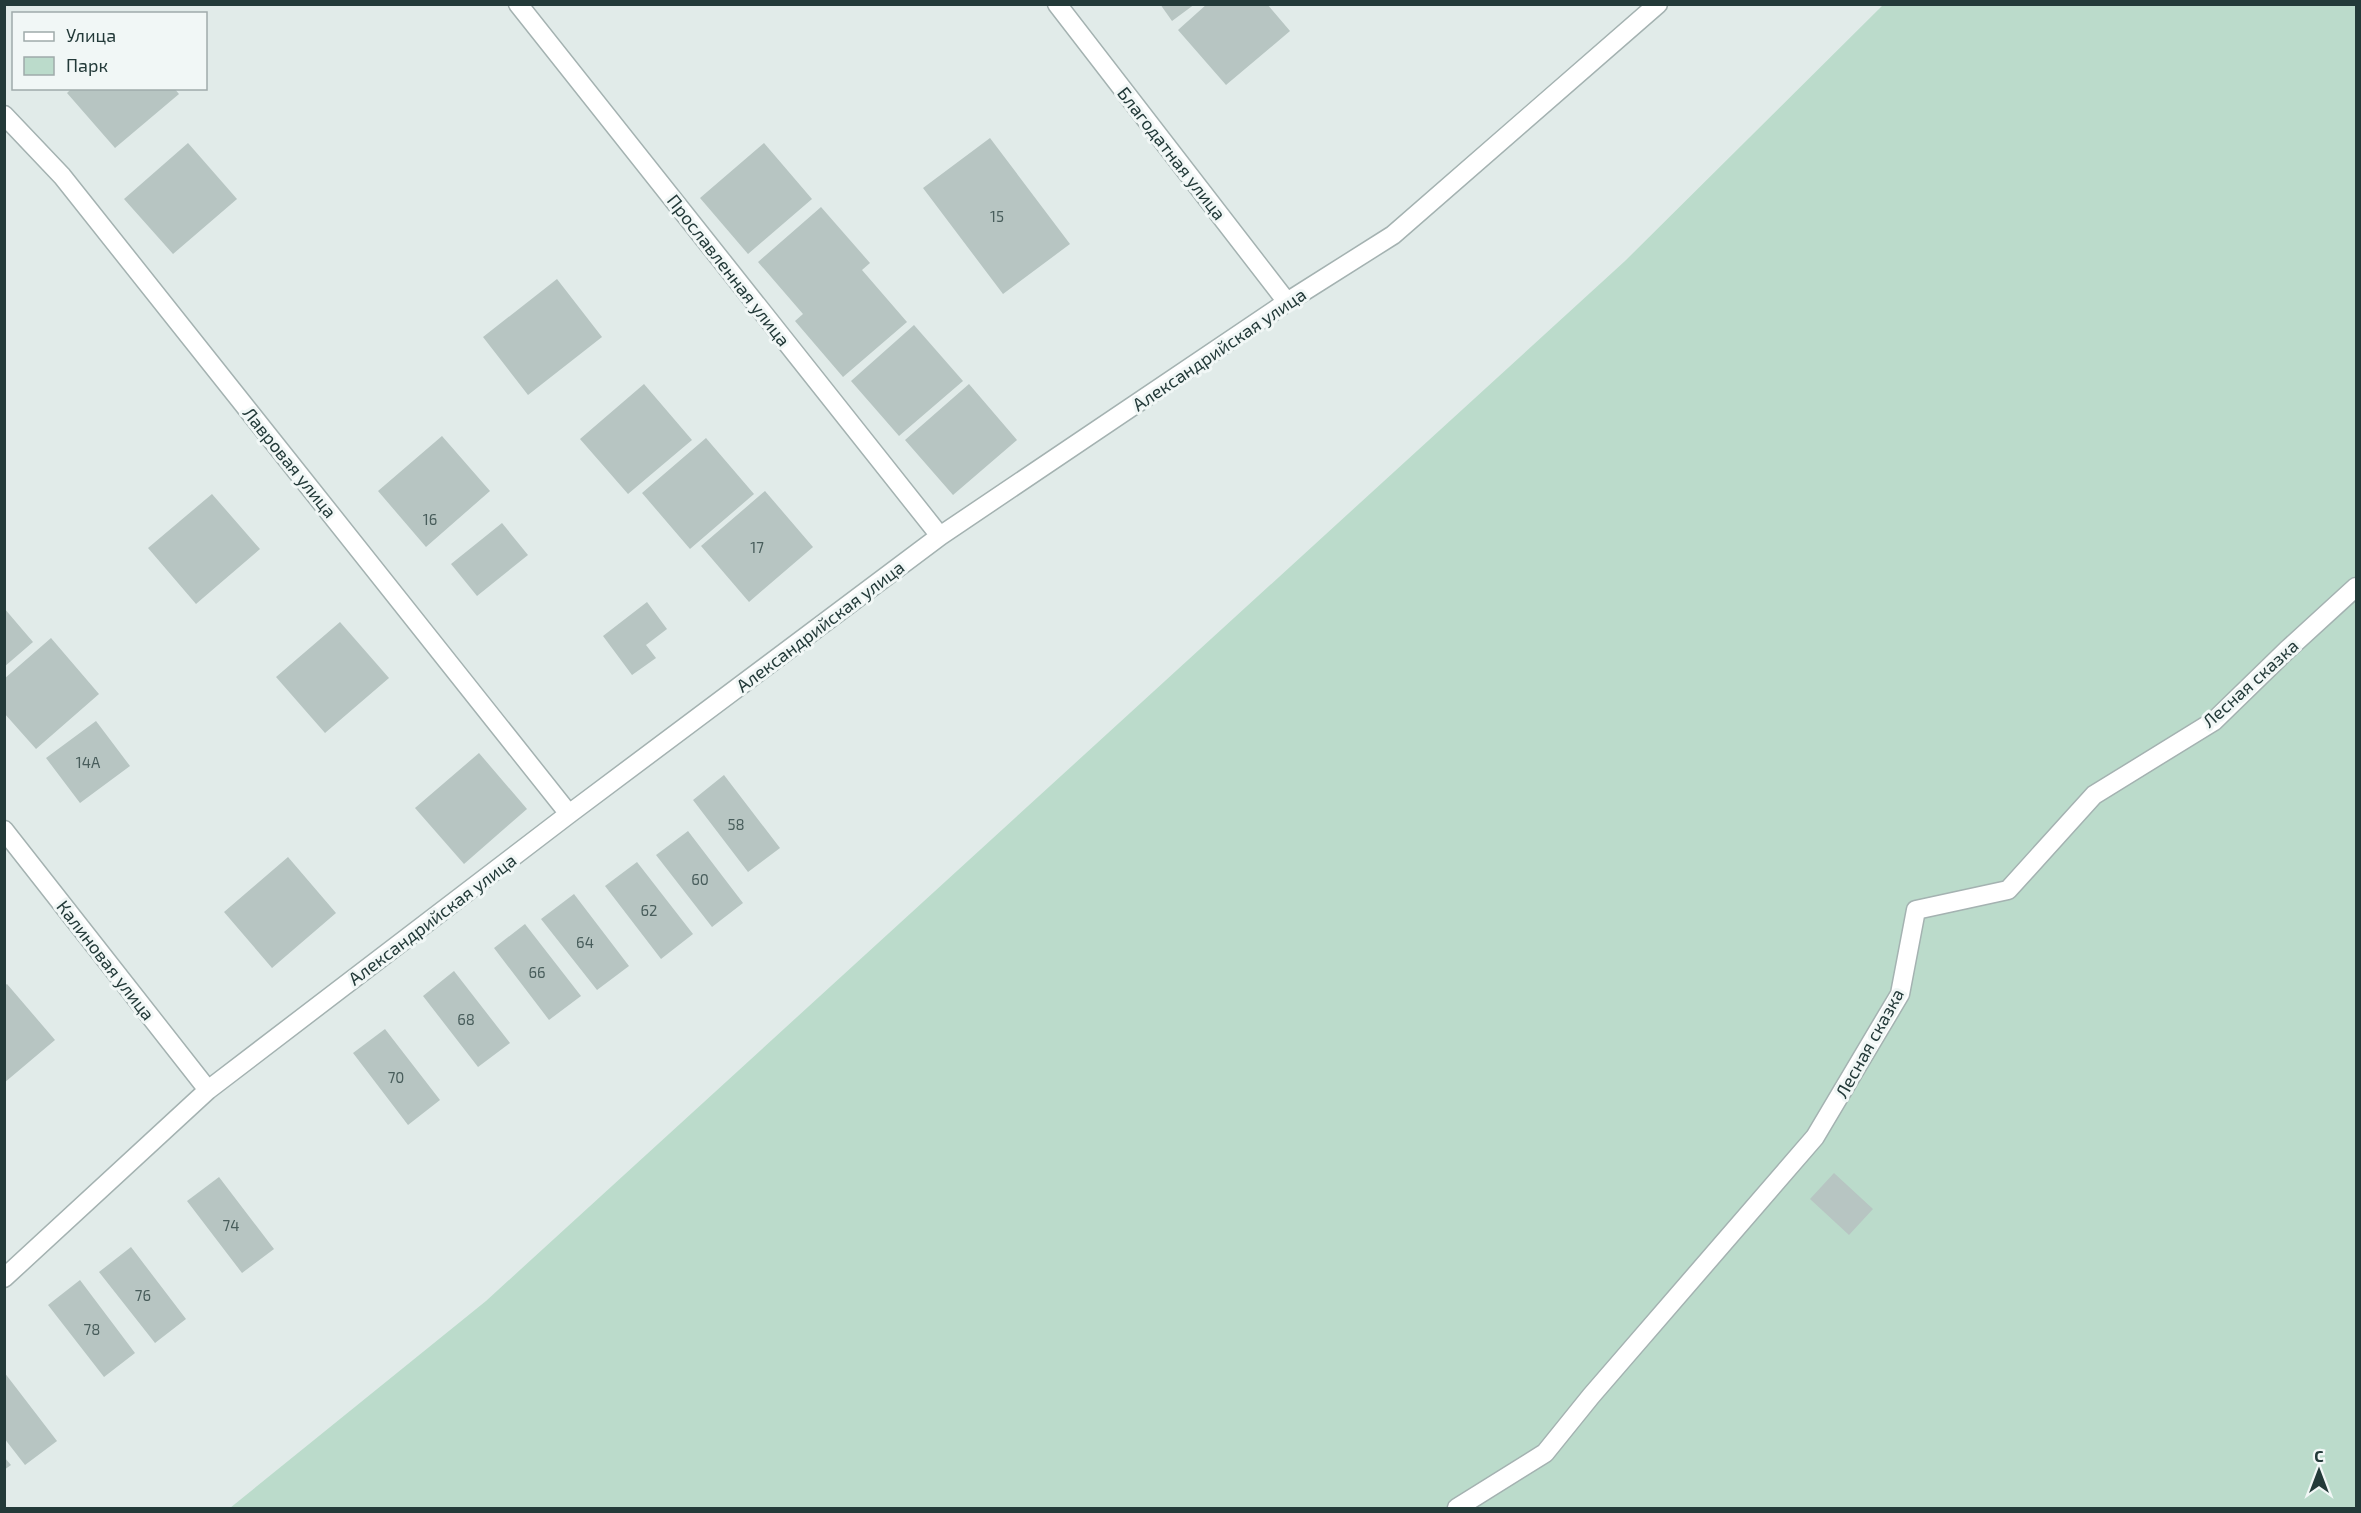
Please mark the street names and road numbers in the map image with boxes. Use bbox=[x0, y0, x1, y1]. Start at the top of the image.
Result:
street label: Благодатная улица bbox=[1113, 82, 1231, 224]
street label: Прославленная улица bbox=[663, 190, 795, 350]
street label: Александрийская улица bbox=[1128, 283, 1310, 415]
street label: Лавровая улица bbox=[239, 402, 341, 522]
street label: Александрийская улица bbox=[732, 556, 908, 696]
street label: Лесная сказка bbox=[2198, 634, 2302, 732]
street label: Александрийская улица bbox=[344, 849, 520, 989]
street label: Калиновая улица bbox=[52, 896, 160, 1024]
street label: Лесная сказка bbox=[1830, 985, 1908, 1101]

